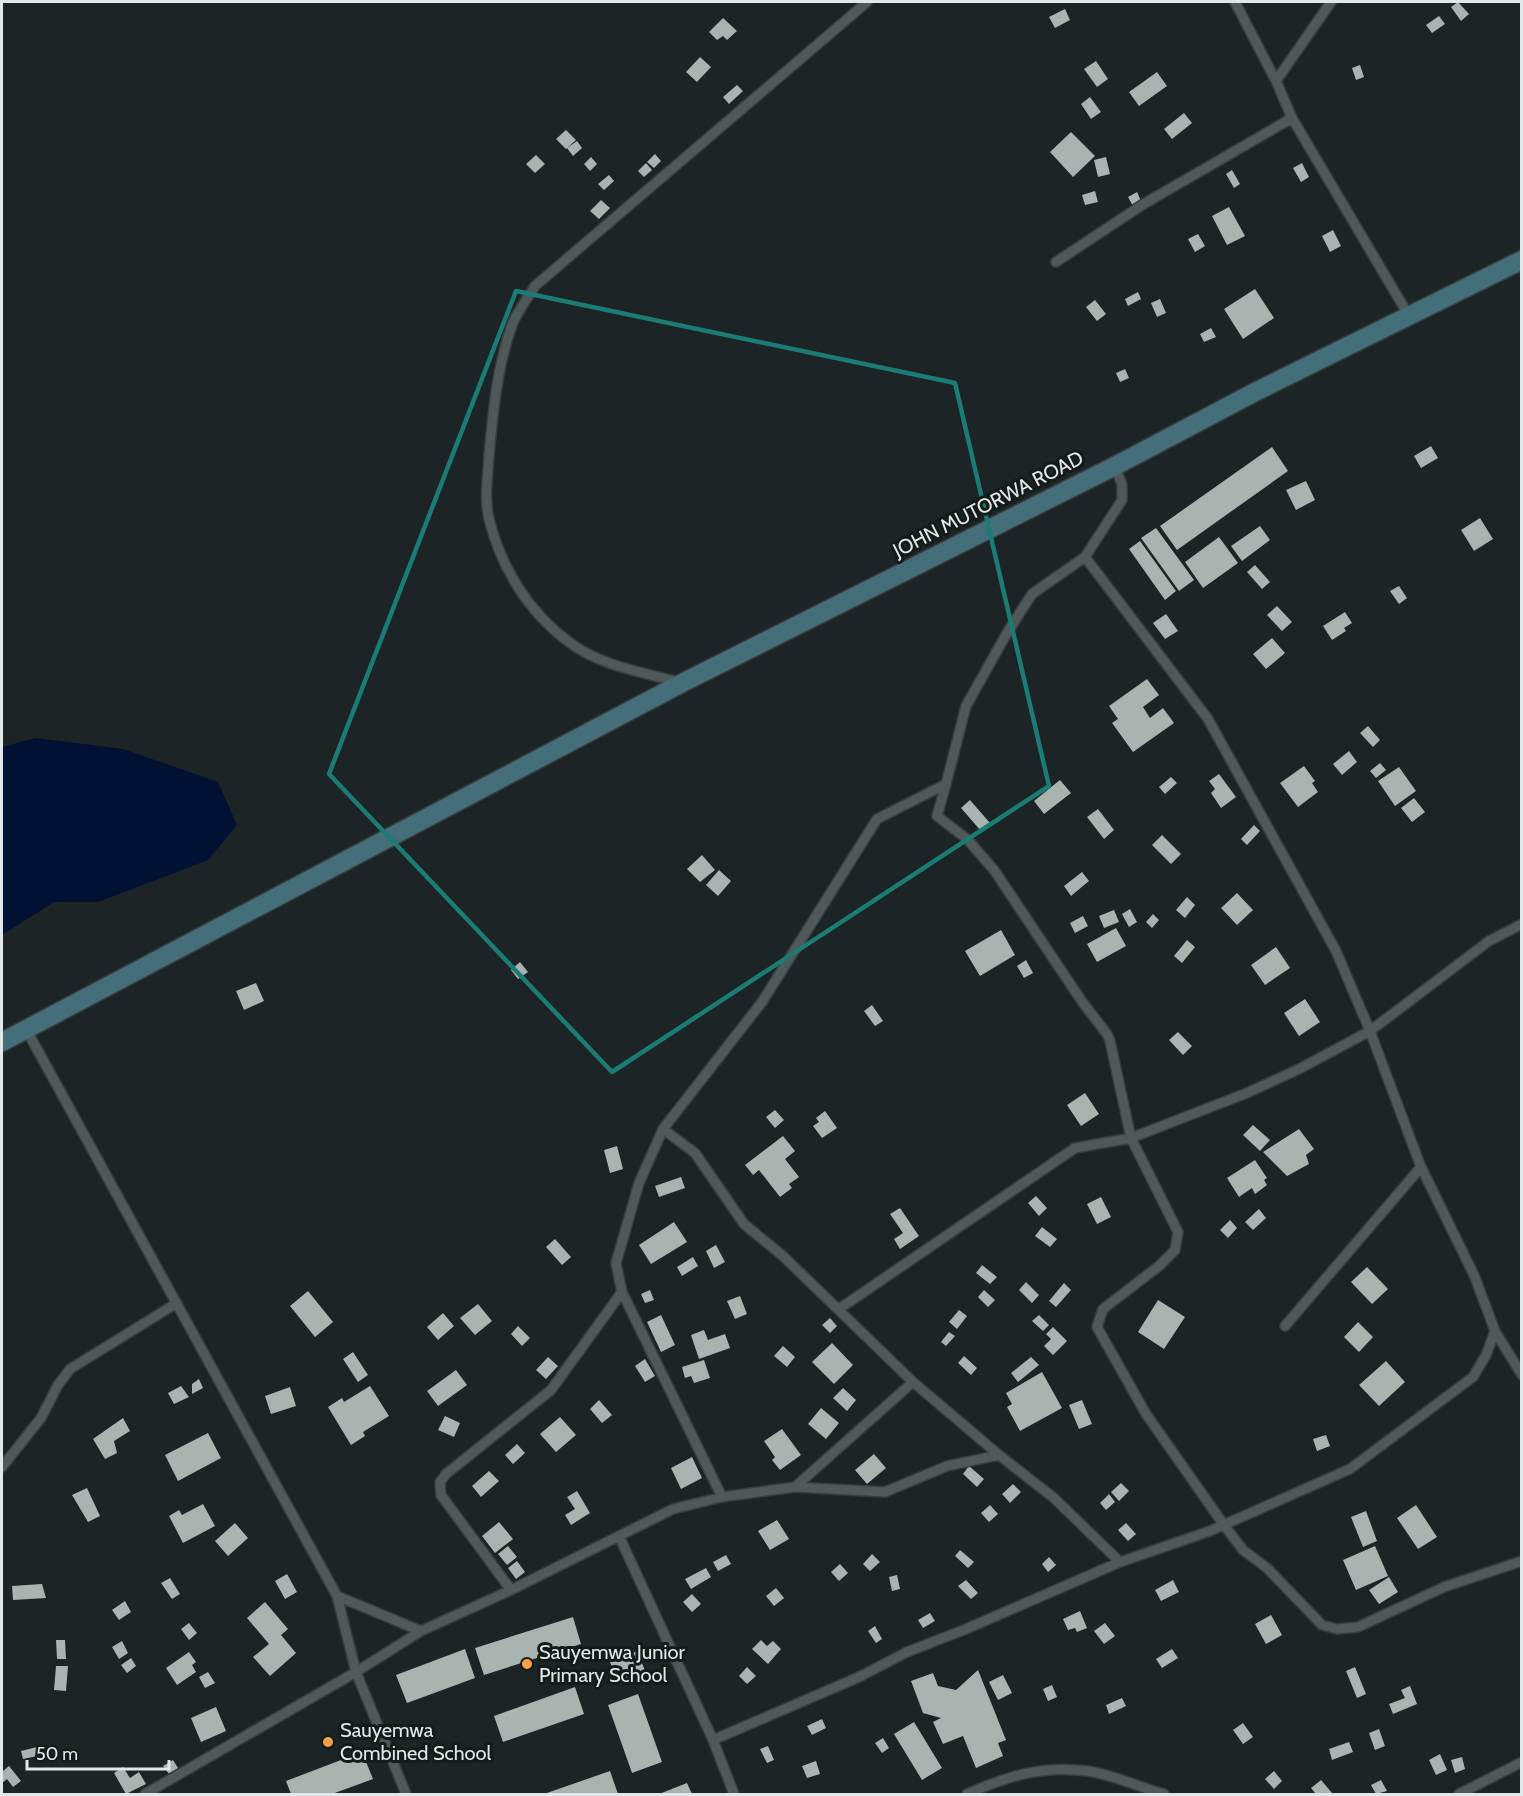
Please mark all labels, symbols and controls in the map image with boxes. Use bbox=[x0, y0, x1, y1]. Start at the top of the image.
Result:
street label: JOHN MUTORWA ROAD bbox=[888, 446, 1087, 563]
place label: Sauyemwa Junior Primary School bbox=[539, 1640, 686, 1687]
marker: Sauyemwa Junior Primary School bbox=[520, 1657, 534, 1671]
place label: Sauyemwa Combined School bbox=[340, 1718, 492, 1765]
scale bar bbox=[27, 1733, 170, 1771]
marker: Sauyemwa Combined School bbox=[321, 1735, 335, 1749]
text: 50 m bbox=[36, 1743, 78, 1765]

